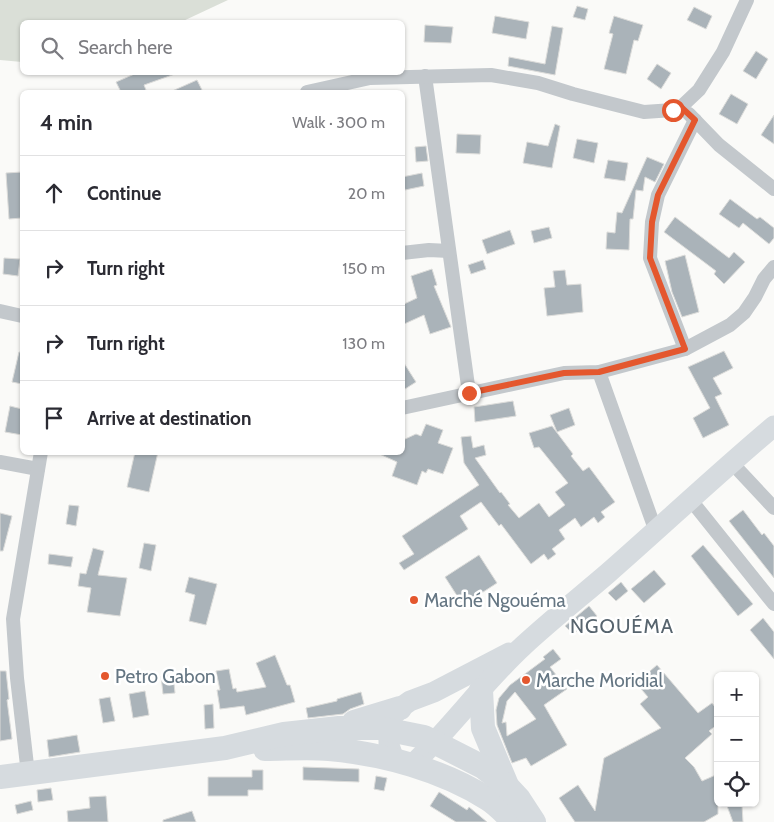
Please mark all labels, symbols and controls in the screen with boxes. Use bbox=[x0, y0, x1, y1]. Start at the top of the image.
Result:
search box bbox=[20, 20, 405, 75]
icon: search bbox=[38, 34, 66, 62]
text: Search here bbox=[78, 36, 172, 59]
route start bbox=[662, 99, 685, 122]
text: 4 min bbox=[40, 110, 93, 135]
text: Walk · 300 m bbox=[292, 113, 385, 132]
icon: ahead bbox=[40, 179, 68, 207]
text: Continue bbox=[87, 182, 161, 205]
text: 20 m bbox=[348, 184, 385, 203]
icon: right bbox=[40, 254, 68, 282]
text: Turn right bbox=[87, 257, 165, 280]
text: 150 m bbox=[342, 259, 385, 278]
icon: right bbox=[40, 329, 68, 357]
text: Turn right bbox=[87, 332, 165, 355]
text: 130 m bbox=[342, 334, 385, 353]
route end bbox=[458, 382, 481, 405]
icon: arrive bbox=[40, 404, 68, 432]
text: Arrive at destination bbox=[87, 407, 251, 430]
place label: Marché Ngouéma bbox=[424, 589, 566, 612]
marker: Marché Ngouéma bbox=[408, 594, 420, 606]
district label: NGOUÉMA bbox=[570, 614, 674, 638]
place label: Petro Gabon bbox=[115, 665, 216, 688]
place label: Marche Moridial bbox=[536, 669, 663, 692]
marker: Petro Gabon bbox=[99, 670, 111, 682]
map controls bbox=[714, 672, 759, 807]
button: + bbox=[714, 672, 759, 717]
marker: Marche Moridial bbox=[520, 674, 532, 686]
button: − bbox=[714, 717, 759, 762]
button: locate bbox=[714, 762, 759, 807]

